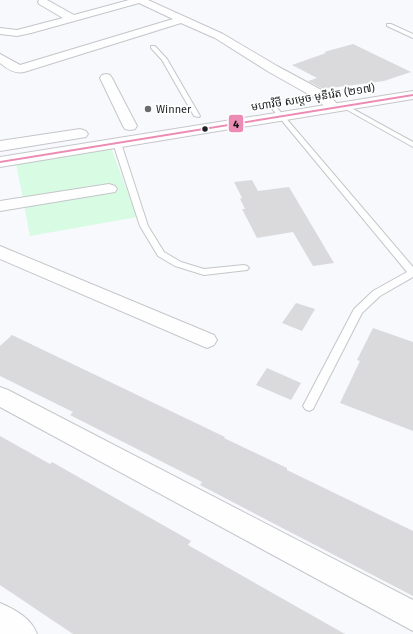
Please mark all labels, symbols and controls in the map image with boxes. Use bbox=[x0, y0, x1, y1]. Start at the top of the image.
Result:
street label: មហាវិថី សម្តេច មុនីរ៉េត (២១៧) bbox=[250, 80, 376, 114]
place label: Winner bbox=[156, 103, 192, 116]
marker: Winner bbox=[143, 104, 153, 114]
line badge: 4 bbox=[228, 114, 244, 133]
text: 4 bbox=[233, 118, 239, 131]
unlabelled marker bbox=[200, 124, 210, 134]

